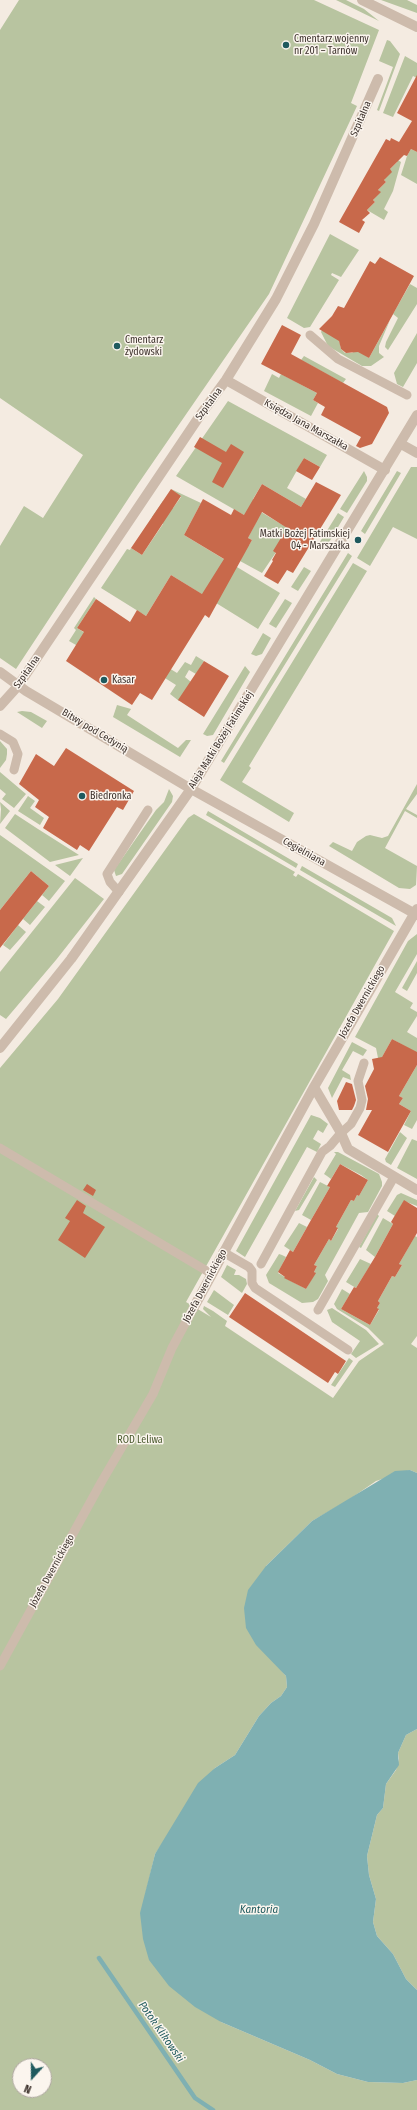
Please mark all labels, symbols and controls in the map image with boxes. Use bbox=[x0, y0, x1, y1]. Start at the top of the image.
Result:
place label: Cmentarz wojenny nr 201 – Tarnów bbox=[294, 33, 369, 56]
marker: Cmentarz wojenny nr 201 – Tarnów bbox=[281, 40, 291, 50]
street label: Szpitalna bbox=[348, 99, 374, 139]
place label: Cmentarz żydowski bbox=[125, 334, 163, 358]
marker: Cmentarz żydowski bbox=[112, 341, 122, 351]
street label: Szpitalna bbox=[193, 385, 225, 423]
street label: Księdza Jana Marszałka bbox=[262, 397, 350, 453]
place label: Matki Bożej Fatimskiej 04 - Marszałka bbox=[260, 528, 350, 552]
marker: Matki Bożej Fatimskiej 04 - Marszałka bbox=[353, 535, 363, 545]
street label: Szpitalna bbox=[11, 653, 43, 691]
place label: Kasar bbox=[112, 674, 135, 686]
marker: Kasar bbox=[99, 675, 109, 685]
street label: Aleja Matki Bożej Fatimskiej bbox=[186, 689, 256, 791]
street label: Bitwy pod Cedynią bbox=[60, 706, 130, 756]
place label: Biedronka bbox=[90, 790, 131, 802]
marker: Biedronka bbox=[77, 791, 87, 801]
street label: Cegielniana bbox=[280, 835, 328, 869]
street label: Józefa Dwernickiego bbox=[336, 964, 388, 1040]
street label: Józefa Dwernickiego bbox=[181, 1247, 229, 1325]
park label: ROD Leliwa bbox=[117, 1434, 163, 1446]
street label: Józefa Dwernickiego bbox=[27, 1532, 77, 1610]
water label: Kantoria bbox=[240, 1903, 278, 1917]
water label: Potok Klikowski bbox=[135, 1999, 187, 2065]
north arrow bbox=[12, 2058, 52, 2098]
text: N bbox=[22, 2081, 33, 2096]

